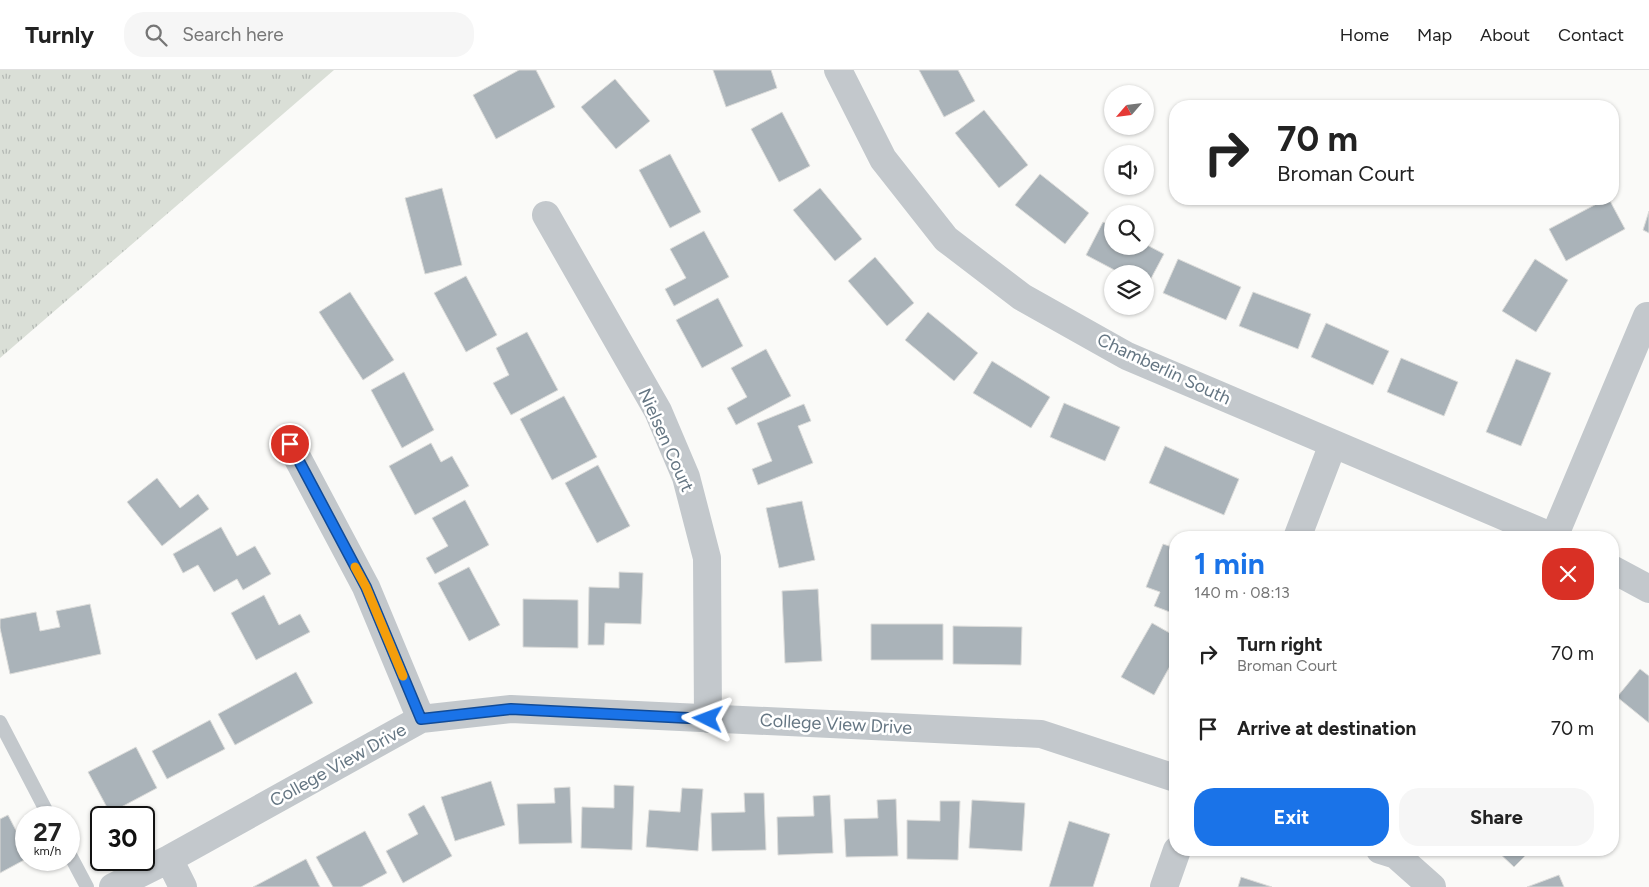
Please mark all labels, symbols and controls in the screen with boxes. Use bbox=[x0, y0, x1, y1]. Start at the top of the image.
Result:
search box bbox=[124, 12, 474, 57]
text: Turnly bbox=[25, 20, 94, 49]
icon: search bbox=[142, 21, 170, 49]
text: Search here bbox=[182, 23, 284, 46]
text: Home bbox=[1340, 24, 1389, 46]
text: Map bbox=[1417, 24, 1452, 46]
text: About bbox=[1480, 24, 1530, 46]
text: Contact bbox=[1558, 24, 1624, 46]
north arrow bbox=[1104, 85, 1154, 135]
map controls bbox=[1104, 85, 1154, 315]
text: 70 m bbox=[1277, 118, 1358, 160]
icon: right bbox=[1194, 120, 1259, 185]
button: sound bbox=[1104, 145, 1154, 195]
text: Broman Court bbox=[1277, 160, 1415, 187]
button: search bbox=[1104, 205, 1154, 255]
button: layers bbox=[1104, 265, 1154, 315]
street label: Chamberlin South bbox=[1094, 328, 1234, 410]
street label: Nielsen Court bbox=[633, 385, 699, 495]
pin bbox=[269, 423, 311, 465]
icon: arrive bbox=[276, 430, 304, 458]
text: 1 min bbox=[1194, 545, 1265, 582]
button: close bbox=[1542, 548, 1594, 600]
text: 140 m · 08:13 bbox=[1194, 583, 1290, 602]
text: Turn right bbox=[1237, 633, 1323, 656]
icon: right bbox=[1194, 640, 1222, 668]
text: 70 m bbox=[1551, 642, 1594, 665]
text: Broman Court bbox=[1237, 656, 1337, 675]
position arrow bbox=[681, 692, 733, 744]
street label: College View Drive bbox=[759, 709, 913, 739]
icon: arrive bbox=[1194, 715, 1222, 743]
text: Arrive at destination bbox=[1237, 717, 1416, 740]
text: 70 m bbox=[1551, 717, 1594, 740]
street label: College View Drive bbox=[266, 718, 410, 812]
button: Exit bbox=[1194, 788, 1389, 846]
button: Share bbox=[1399, 788, 1594, 846]
speed limit sign: 30 bbox=[90, 806, 155, 871]
text: 27 bbox=[33, 817, 62, 847]
text: km/h bbox=[34, 844, 61, 858]

